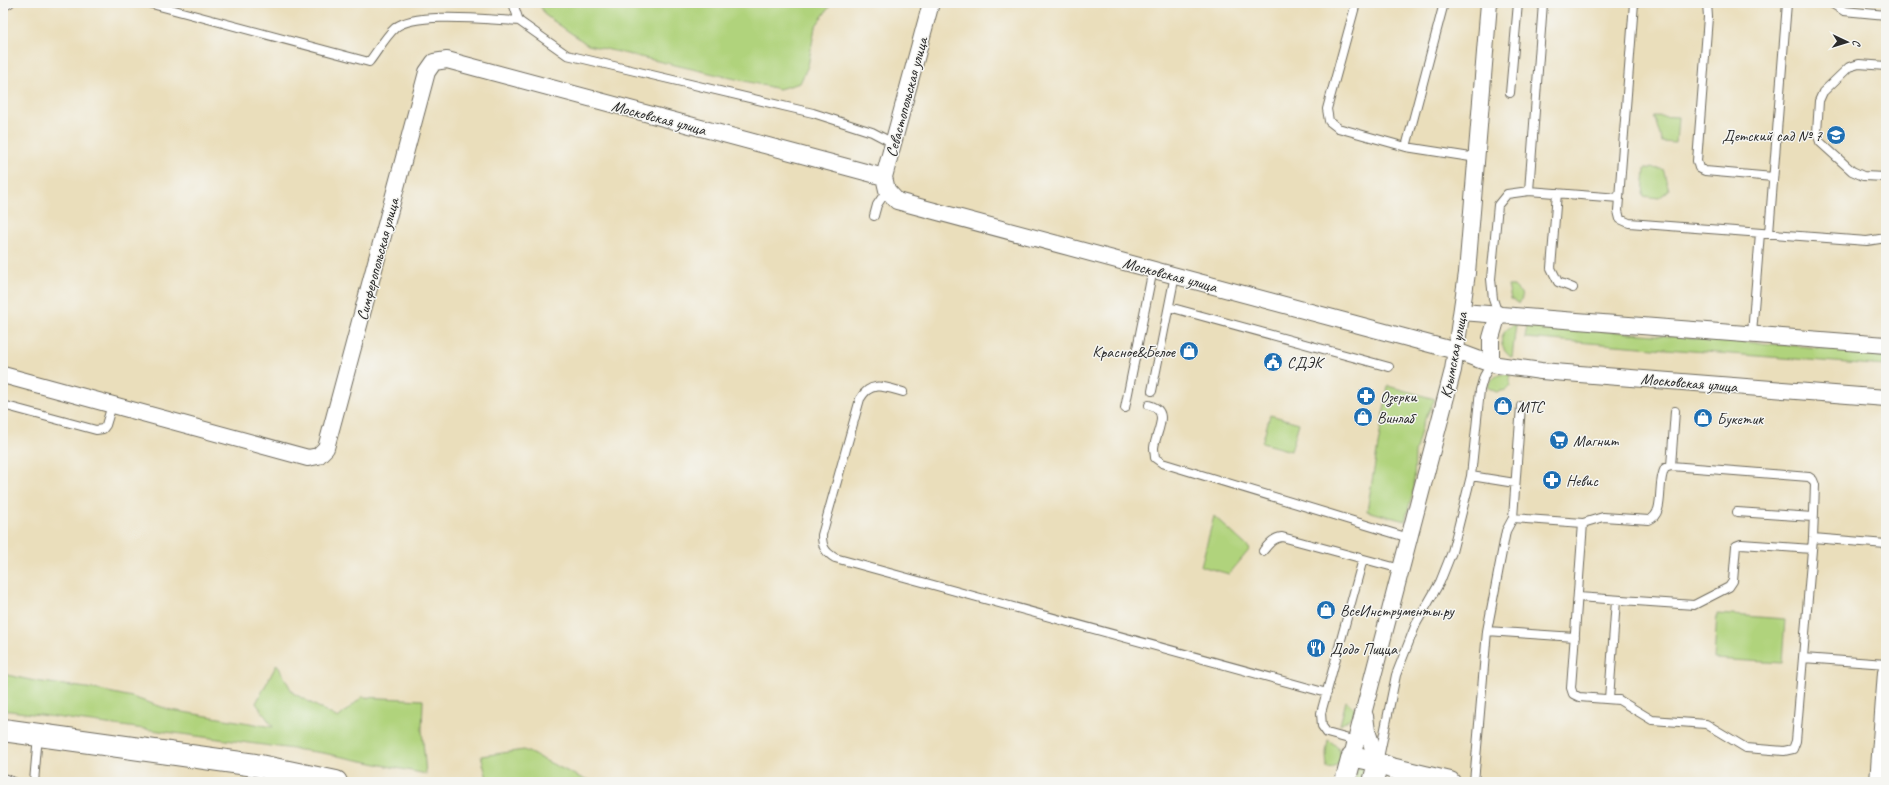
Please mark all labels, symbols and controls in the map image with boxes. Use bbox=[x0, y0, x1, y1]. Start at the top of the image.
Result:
north arrow bbox=[1827, 22, 1867, 62]
street label: Севастопольская улица bbox=[881, 34, 933, 159]
text: С bbox=[1850, 40, 1864, 47]
street label: Московская улица bbox=[609, 96, 709, 140]
school or university icon: Детский сад № 7 bbox=[1825, 124, 1847, 146]
place label: Детский сад № 7 bbox=[1722, 126, 1823, 146]
street label: Симферопольская улица bbox=[352, 195, 404, 322]
street label: Московская улица bbox=[1120, 253, 1220, 297]
street label: Крымская улица bbox=[1436, 309, 1472, 400]
shop icon: Красное&Белое bbox=[1178, 340, 1200, 362]
place label: Красное&Белое bbox=[1092, 342, 1177, 362]
public building icon: СДЭК bbox=[1262, 351, 1284, 373]
place label: СДЭК bbox=[1287, 353, 1325, 373]
street label: Московская улица bbox=[1640, 369, 1739, 397]
pharmacy icon: Озерки bbox=[1355, 385, 1377, 407]
place label: Озерки bbox=[1380, 387, 1417, 407]
shop icon: МТС bbox=[1492, 395, 1514, 417]
place label: МТС bbox=[1517, 397, 1546, 417]
shop icon: Винлаб bbox=[1352, 406, 1374, 428]
shop icon: Букетик bbox=[1692, 407, 1714, 429]
place label: Винлаб bbox=[1377, 408, 1417, 428]
place label: Букетик bbox=[1717, 409, 1764, 429]
supermarket icon: Магнит bbox=[1548, 429, 1570, 451]
place label: Магнит bbox=[1573, 431, 1620, 451]
pharmacy icon: Невис bbox=[1541, 469, 1563, 491]
place label: Невис bbox=[1566, 471, 1599, 491]
shop icon: ВсеИнструменты.ру bbox=[1315, 599, 1337, 621]
place label: ВсеИнструменты.ру bbox=[1340, 601, 1455, 621]
restaurant icon: Додо Пицца bbox=[1305, 637, 1327, 659]
place label: Додо Пицца bbox=[1330, 639, 1398, 659]

